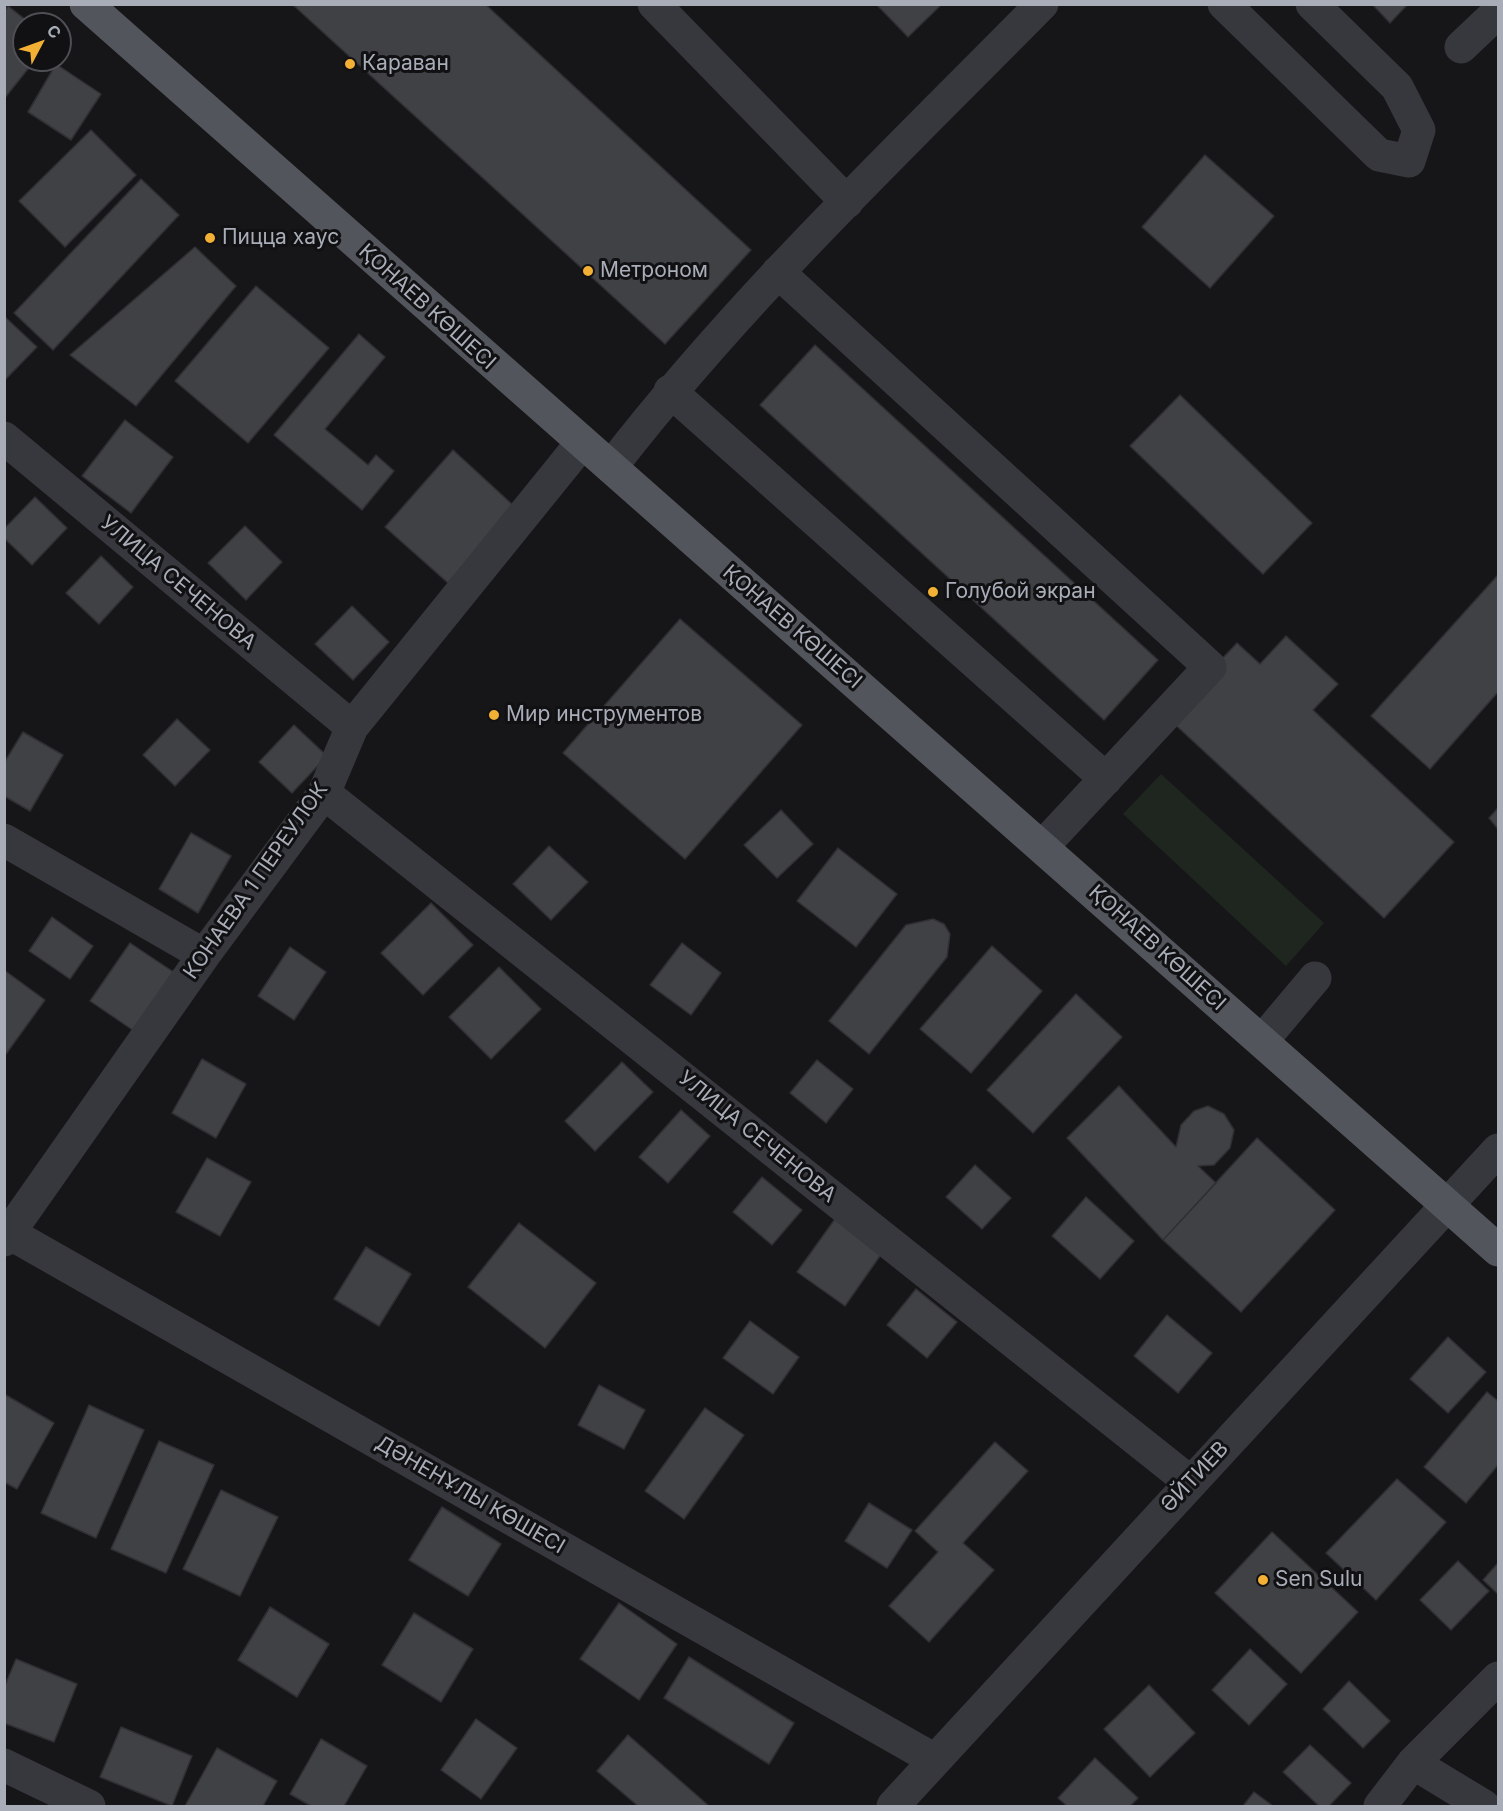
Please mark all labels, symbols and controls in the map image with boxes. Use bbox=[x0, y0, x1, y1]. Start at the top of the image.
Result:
north arrow bbox=[12, 12, 72, 72]
text: С bbox=[43, 20, 66, 43]
place label: Караван bbox=[362, 51, 449, 77]
marker: Караван bbox=[343, 57, 357, 71]
place label: Пицца хаус bbox=[222, 225, 339, 251]
marker: Пицца хаус bbox=[203, 231, 217, 245]
street label: ҚОНАЕВ КӨШЕСІ bbox=[353, 239, 501, 375]
place label: Метроном bbox=[600, 258, 708, 284]
marker: Метроном bbox=[581, 264, 595, 278]
street label: УЛИЦА СЕЧЕНОВА bbox=[95, 511, 261, 655]
street label: ҚОНАЕВ КӨШЕСІ bbox=[717, 560, 867, 694]
place label: Голубой экран bbox=[945, 579, 1096, 605]
marker: Голубой экран bbox=[926, 585, 940, 599]
place label: Мир инструментов bbox=[506, 702, 702, 728]
marker: Мир инструментов bbox=[487, 708, 501, 722]
street label: КОНАЕВА 1 ПЕРЕУЛОК bbox=[179, 778, 333, 984]
street label: ҚОНАЕВ КӨШЕСІ bbox=[1083, 880, 1231, 1016]
street label: УЛИЦА СЕЧЕНОВА bbox=[673, 1066, 841, 1208]
street label: ДӘНЕНҰЛЫ КӨШЕСІ bbox=[371, 1431, 569, 1559]
street label: ӘЙТИЕВ bbox=[1156, 1437, 1234, 1517]
place label: Sen Sulu bbox=[1275, 1567, 1362, 1593]
marker: Sen Sulu bbox=[1256, 1573, 1270, 1587]

